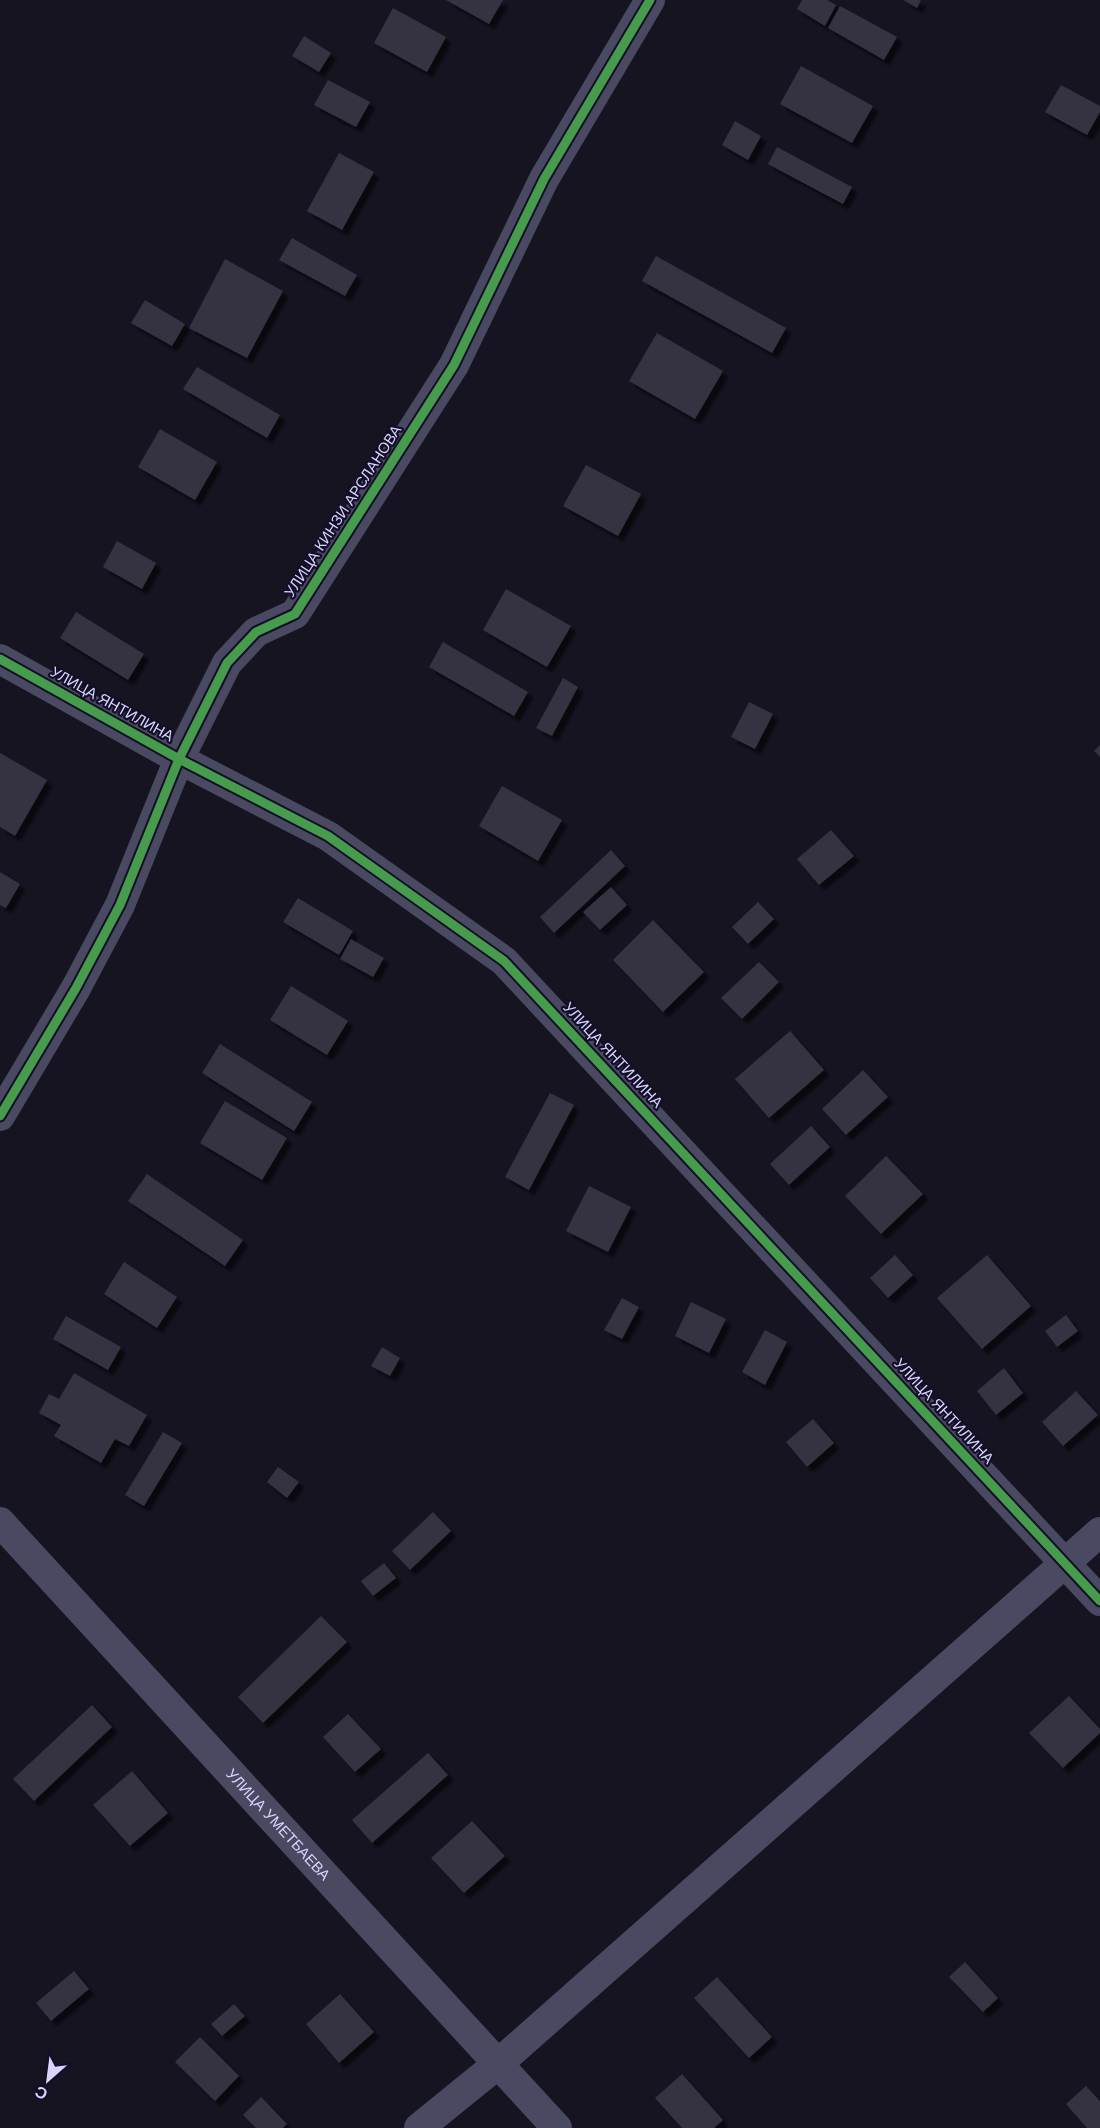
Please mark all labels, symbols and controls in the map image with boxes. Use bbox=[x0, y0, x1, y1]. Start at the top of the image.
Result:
street label: УЛИЦА КИНЗИ АРСЛАНОВА bbox=[281, 422, 405, 600]
street label: УЛИЦА ЯНТИЛИНА bbox=[48, 663, 177, 744]
street label: УЛИЦА ЯНТИЛИНА bbox=[560, 998, 667, 1111]
street label: УЛИЦА ЯНТИЛИНА bbox=[891, 1354, 998, 1467]
street label: УЛИЦА УМЕТБАЕВА bbox=[223, 1765, 334, 1883]
north arrow bbox=[18, 2050, 78, 2110]
text: С bbox=[32, 2082, 50, 2103]

